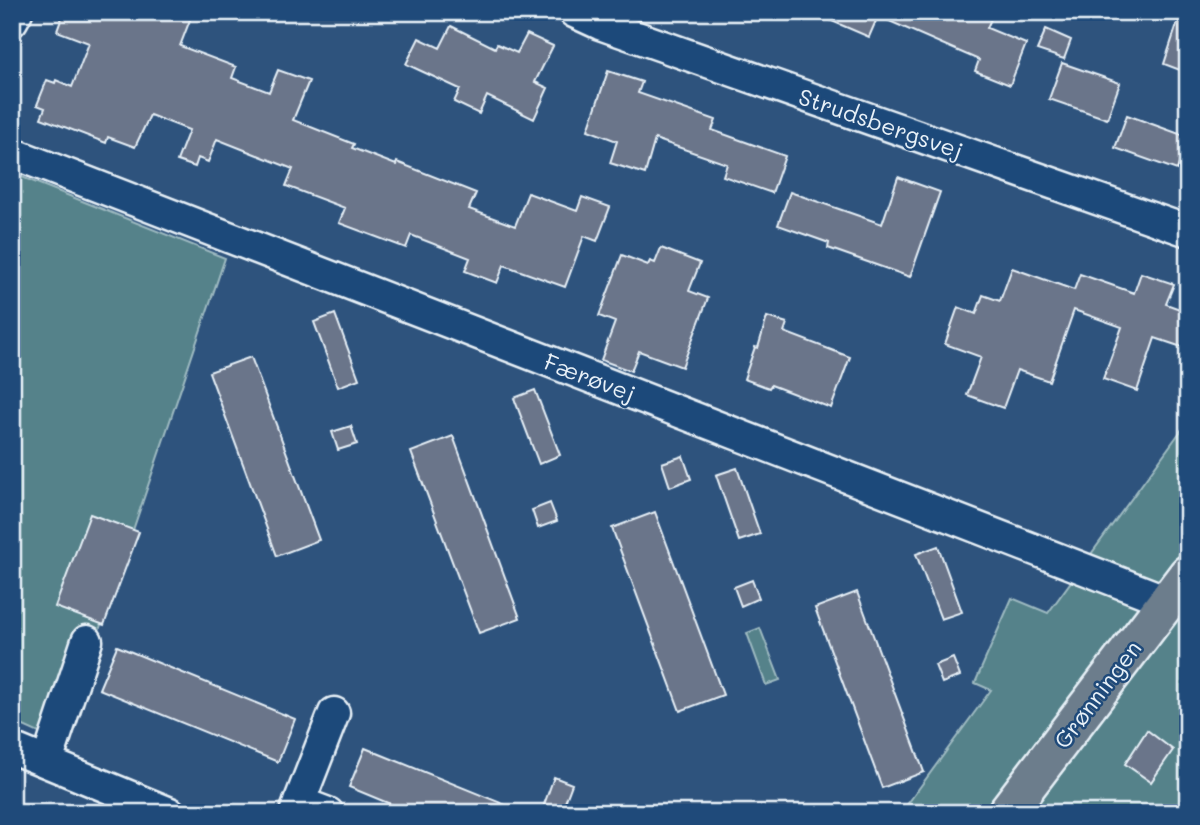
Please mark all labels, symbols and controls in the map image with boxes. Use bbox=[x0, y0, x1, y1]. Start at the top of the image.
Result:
street label: Strudsbergsvej bbox=[795, 81, 967, 165]
street label: Færøvej bbox=[540, 346, 640, 408]
street label: Grønningen bbox=[1047, 634, 1147, 754]

